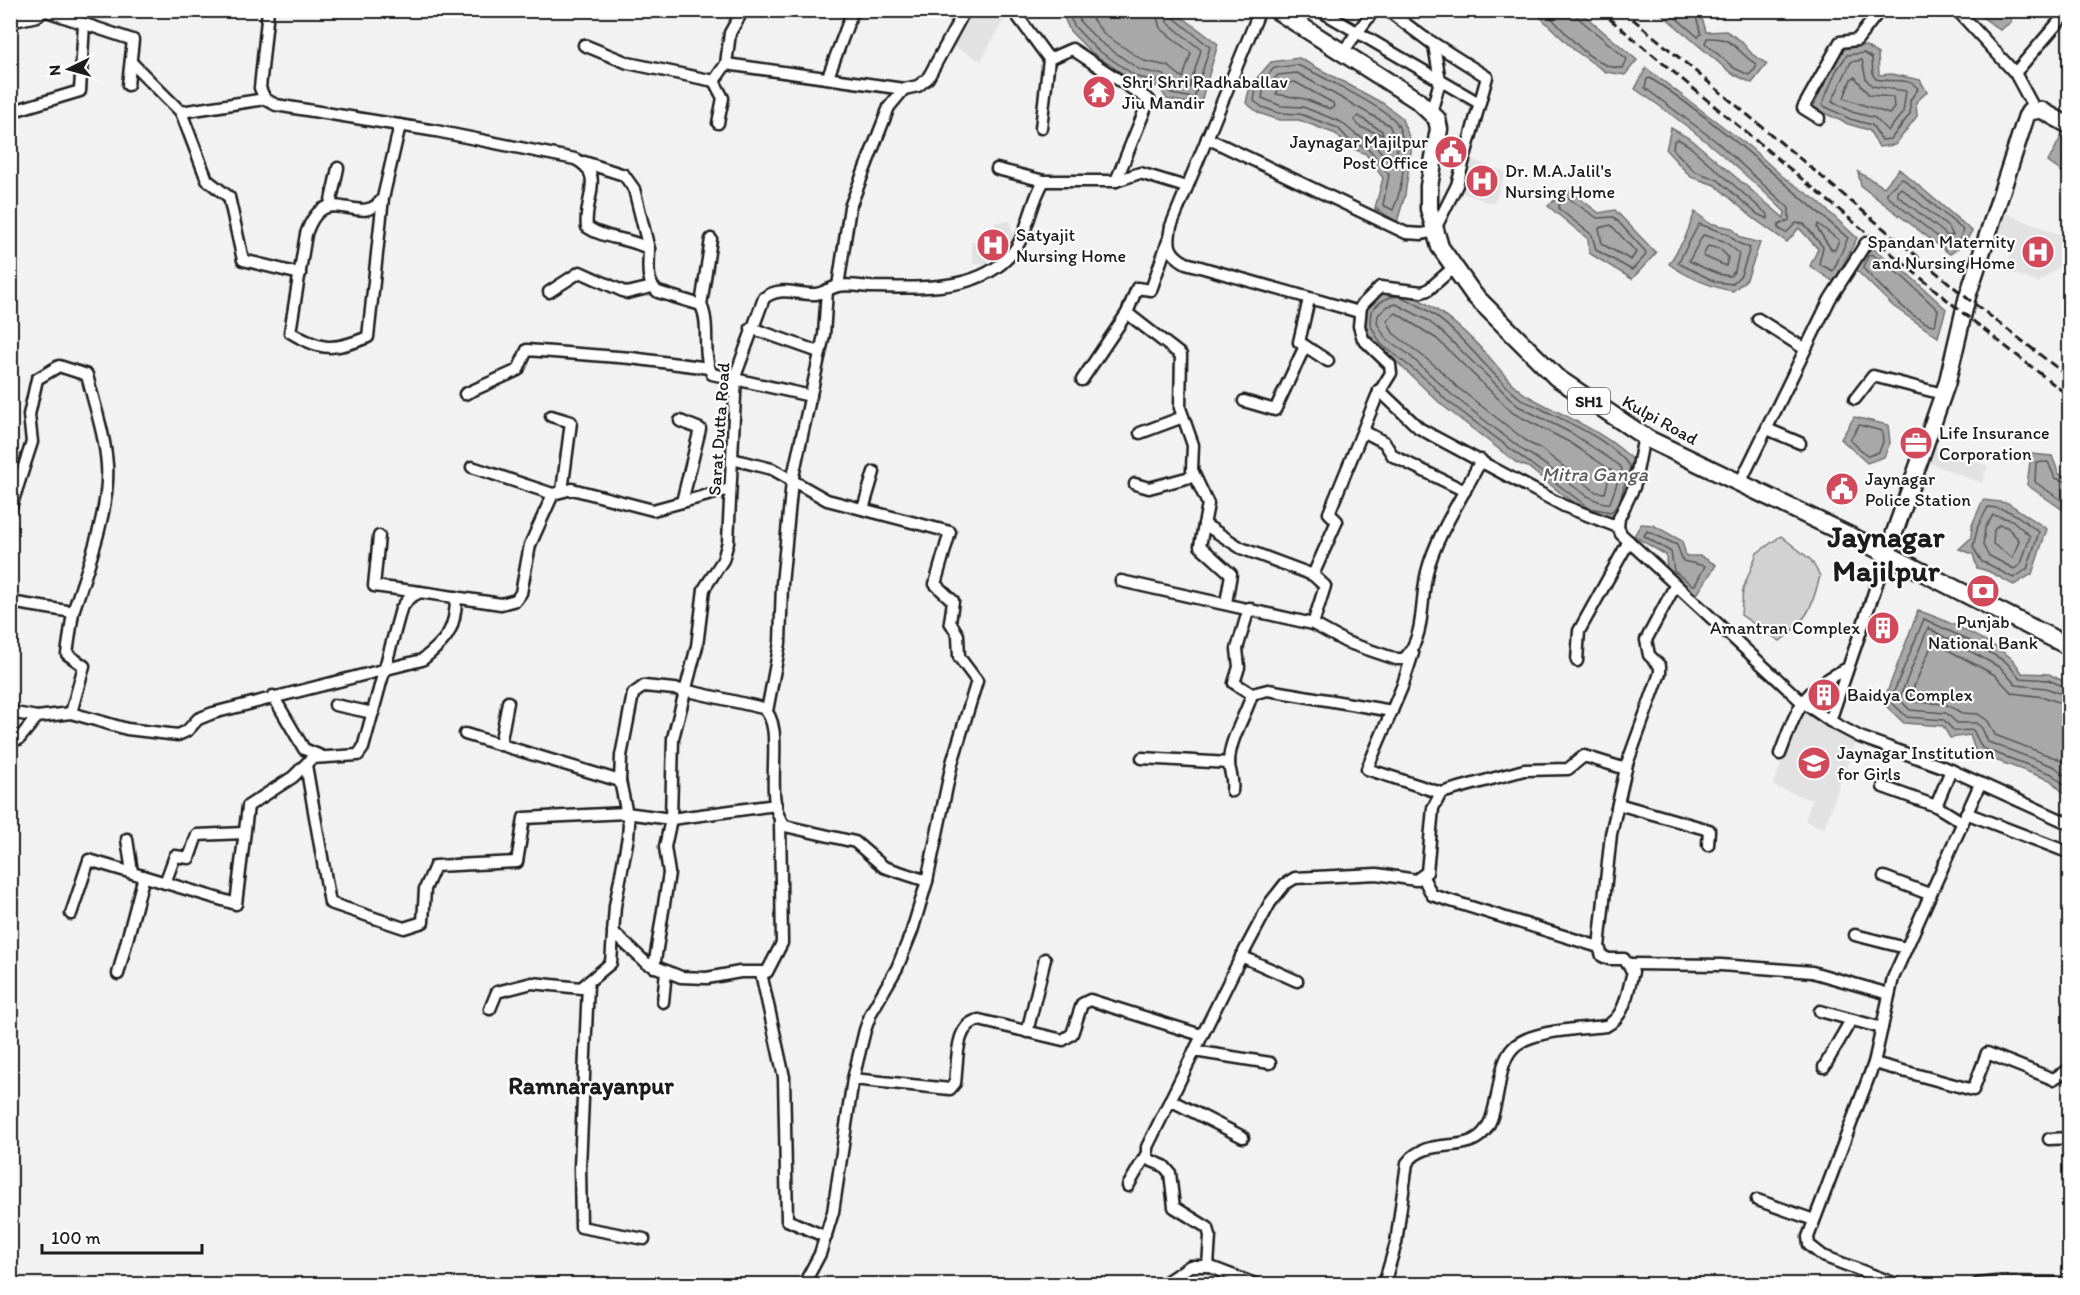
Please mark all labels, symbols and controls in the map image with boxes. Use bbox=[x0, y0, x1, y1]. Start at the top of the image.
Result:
north arrow bbox=[39, 39, 99, 99]
text: N bbox=[45, 64, 64, 76]
place label: Shri Shri Radhaballav Jiu Mandir bbox=[1122, 71, 1288, 114]
temple icon: Shri Shri Radhaballav Jiu Mandir bbox=[1081, 74, 1117, 110]
place label: Jaynagar Majilpur Post Office bbox=[1290, 131, 1428, 174]
public building icon: Jaynagar Majilpur Post Office bbox=[1433, 134, 1469, 170]
place label: Dr. M.A.Jalil's Nursing Home bbox=[1505, 160, 1615, 203]
hospital icon: Dr. M.A.Jalil's Nursing Home bbox=[1464, 163, 1500, 199]
place label: Satyajit Nursing Home bbox=[1016, 224, 1126, 267]
hospital icon: Satyajit Nursing Home bbox=[975, 227, 1011, 263]
place label: Spandan Maternity and Nursing Home bbox=[1868, 231, 2015, 274]
hospital icon: Spandan Maternity and Nursing Home bbox=[2020, 234, 2056, 270]
street label: Sarat Dutta Road bbox=[703, 362, 735, 496]
road number: SH1 bbox=[1568, 388, 1610, 414]
street label: Kulpi Road bbox=[1618, 390, 1702, 450]
place label: Life Insurance Corporation bbox=[1939, 422, 2050, 465]
office icon: Life Insurance Corporation bbox=[1898, 425, 1934, 461]
water label: Mitra Ganga bbox=[1542, 462, 1649, 486]
place label: Jaynagar Police Station bbox=[1865, 468, 1971, 511]
public building icon: Jaynagar Police Station bbox=[1824, 471, 1860, 507]
district label: Jaynagar Majilpur bbox=[1826, 518, 1946, 589]
bank icon: Punjab National Bank bbox=[1965, 573, 2001, 609]
building icon: Amantran Complex bbox=[1865, 610, 1901, 646]
place label: Punjab National Bank bbox=[1928, 611, 2038, 654]
place label: Amantran Complex bbox=[1710, 617, 1860, 639]
building icon: Baidya Complex bbox=[1806, 677, 1842, 713]
place label: Baidya Complex bbox=[1847, 684, 1972, 706]
place label: Jaynagar Institution for Girls bbox=[1837, 742, 1994, 785]
school or university icon: Jaynagar Institution for Girls bbox=[1796, 745, 1832, 781]
district label: Ramnarayanpur bbox=[508, 1071, 674, 1101]
scale bar bbox=[42, 1217, 202, 1255]
text: 100 m bbox=[51, 1227, 101, 1249]

